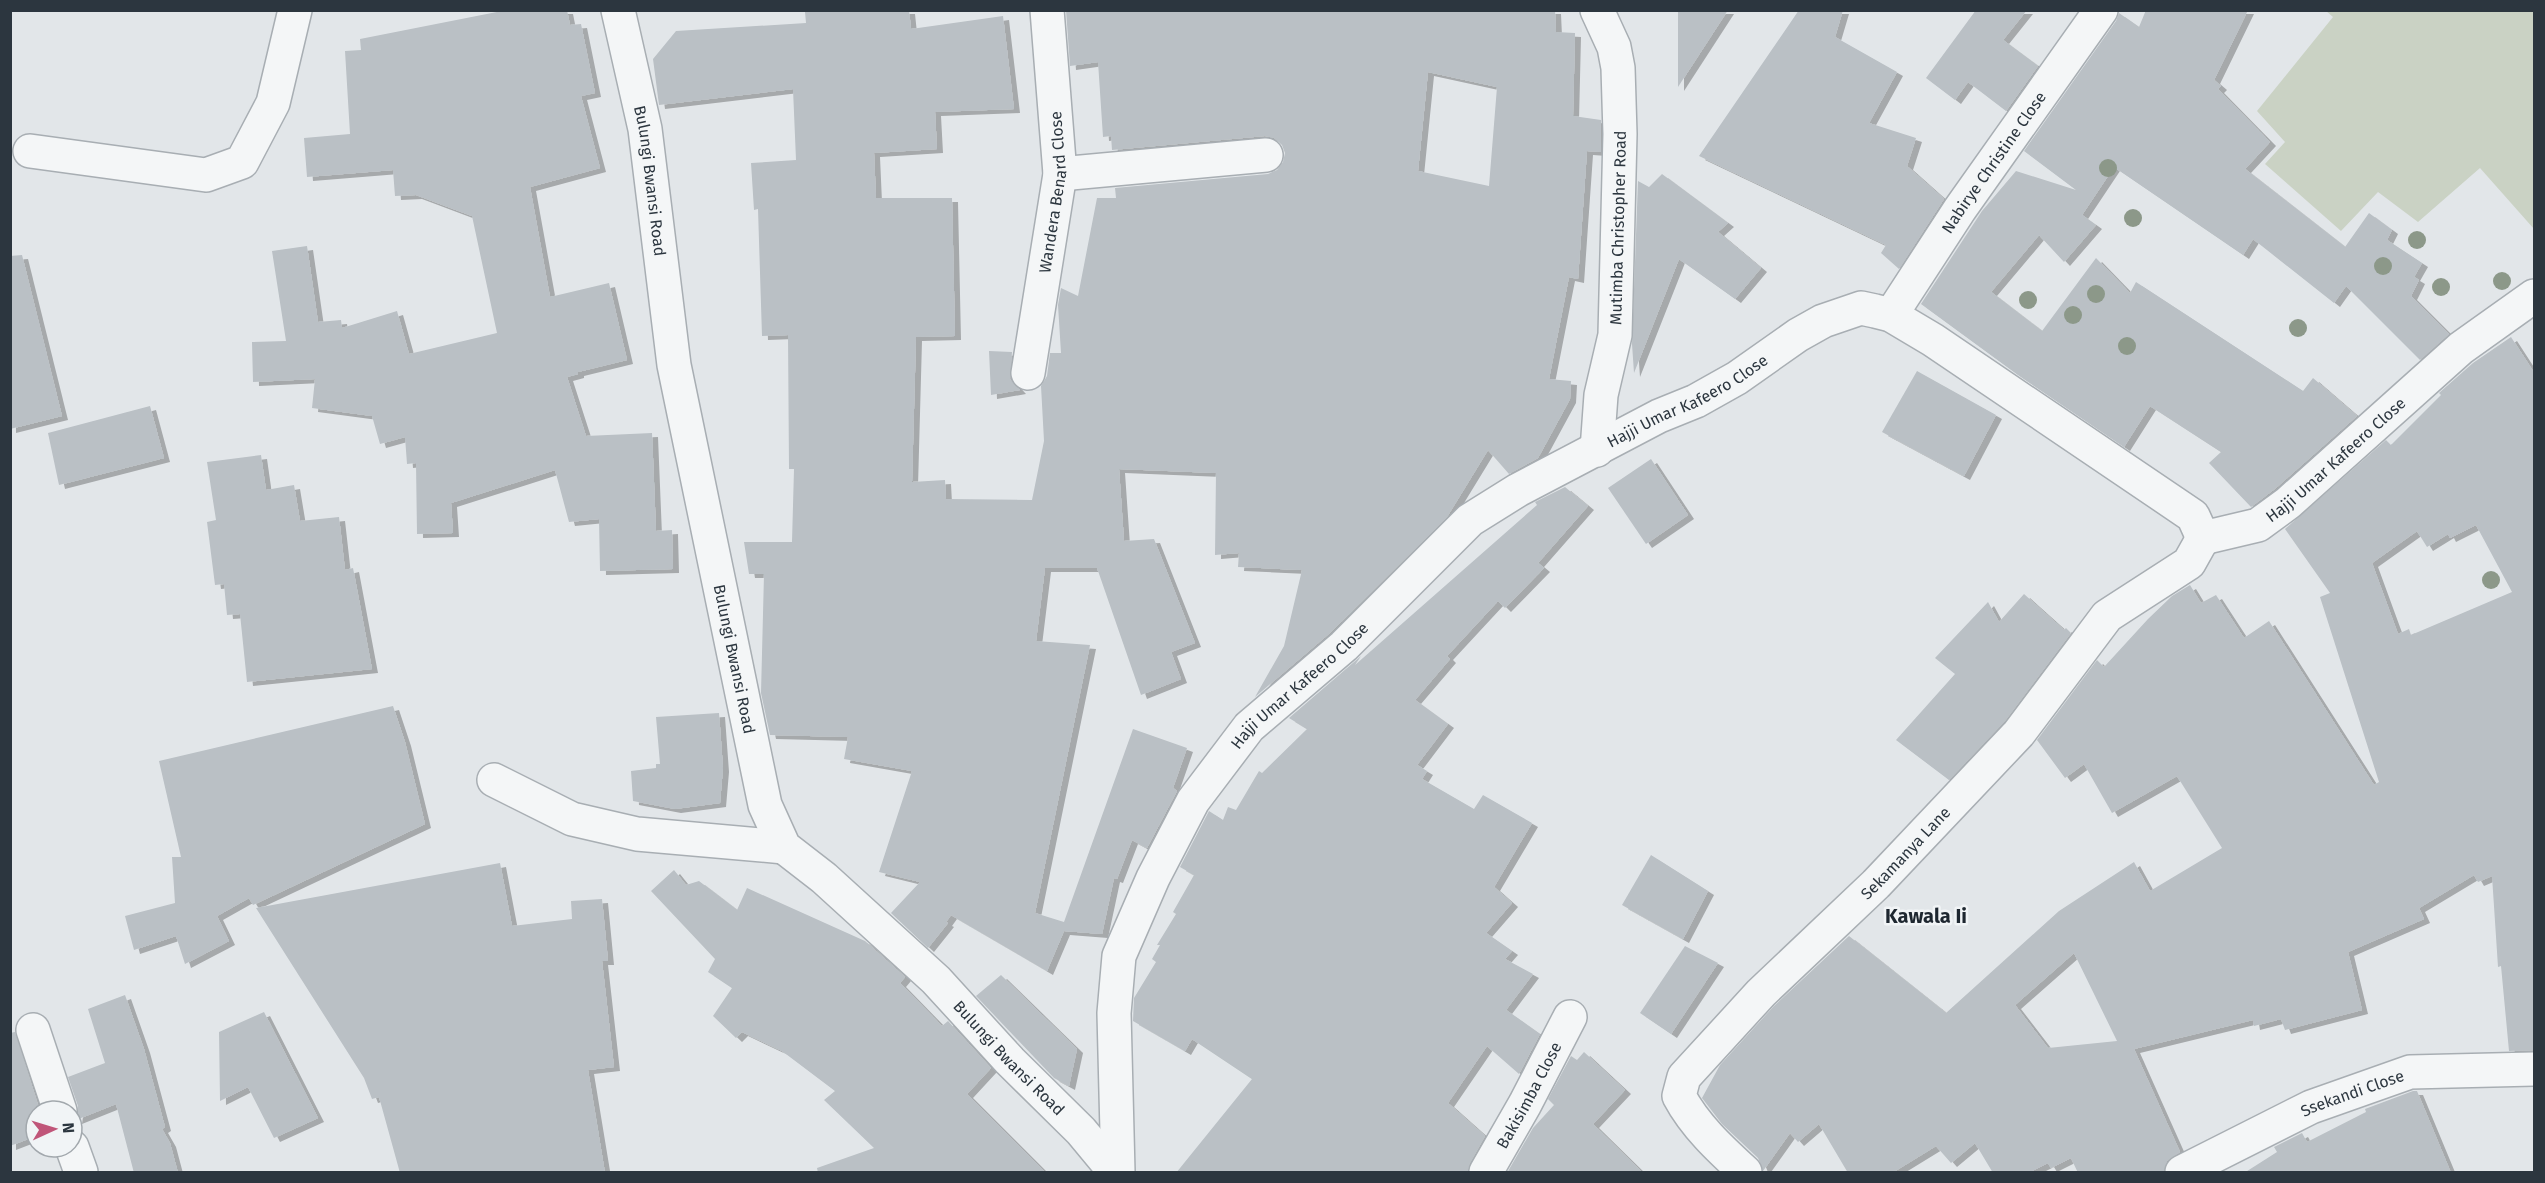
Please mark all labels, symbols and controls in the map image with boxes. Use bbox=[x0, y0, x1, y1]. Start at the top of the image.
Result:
street label: Nabirye Christine Close bbox=[1938, 88, 2050, 237]
street label: Bulungi Bwansi Road bbox=[630, 104, 670, 257]
street label: Wandera Benard Close bbox=[1035, 111, 1071, 274]
street label: Mutimba Christopher Road bbox=[1606, 130, 1630, 325]
street label: Hajji Umar Kafeero Close bbox=[1604, 350, 1771, 452]
street label: Hajji Umar Kafeero Close bbox=[2262, 393, 2409, 526]
street label: Bulungi Bwansi Road bbox=[710, 583, 759, 735]
street label: Hajji Umar Kafeero Close bbox=[1227, 618, 1372, 753]
street label: Sekamanya Lane bbox=[1857, 803, 1954, 903]
district label: Kawala Ii bbox=[1885, 904, 1967, 928]
street label: Bulungi Bwansi Road bbox=[949, 997, 1068, 1119]
street label: Bakisimba Close bbox=[1493, 1039, 1565, 1152]
street label: Ssekandi Close bbox=[2297, 1066, 2406, 1121]
north arrow bbox=[24, 1099, 84, 1159]
text: N bbox=[59, 1122, 78, 1134]

